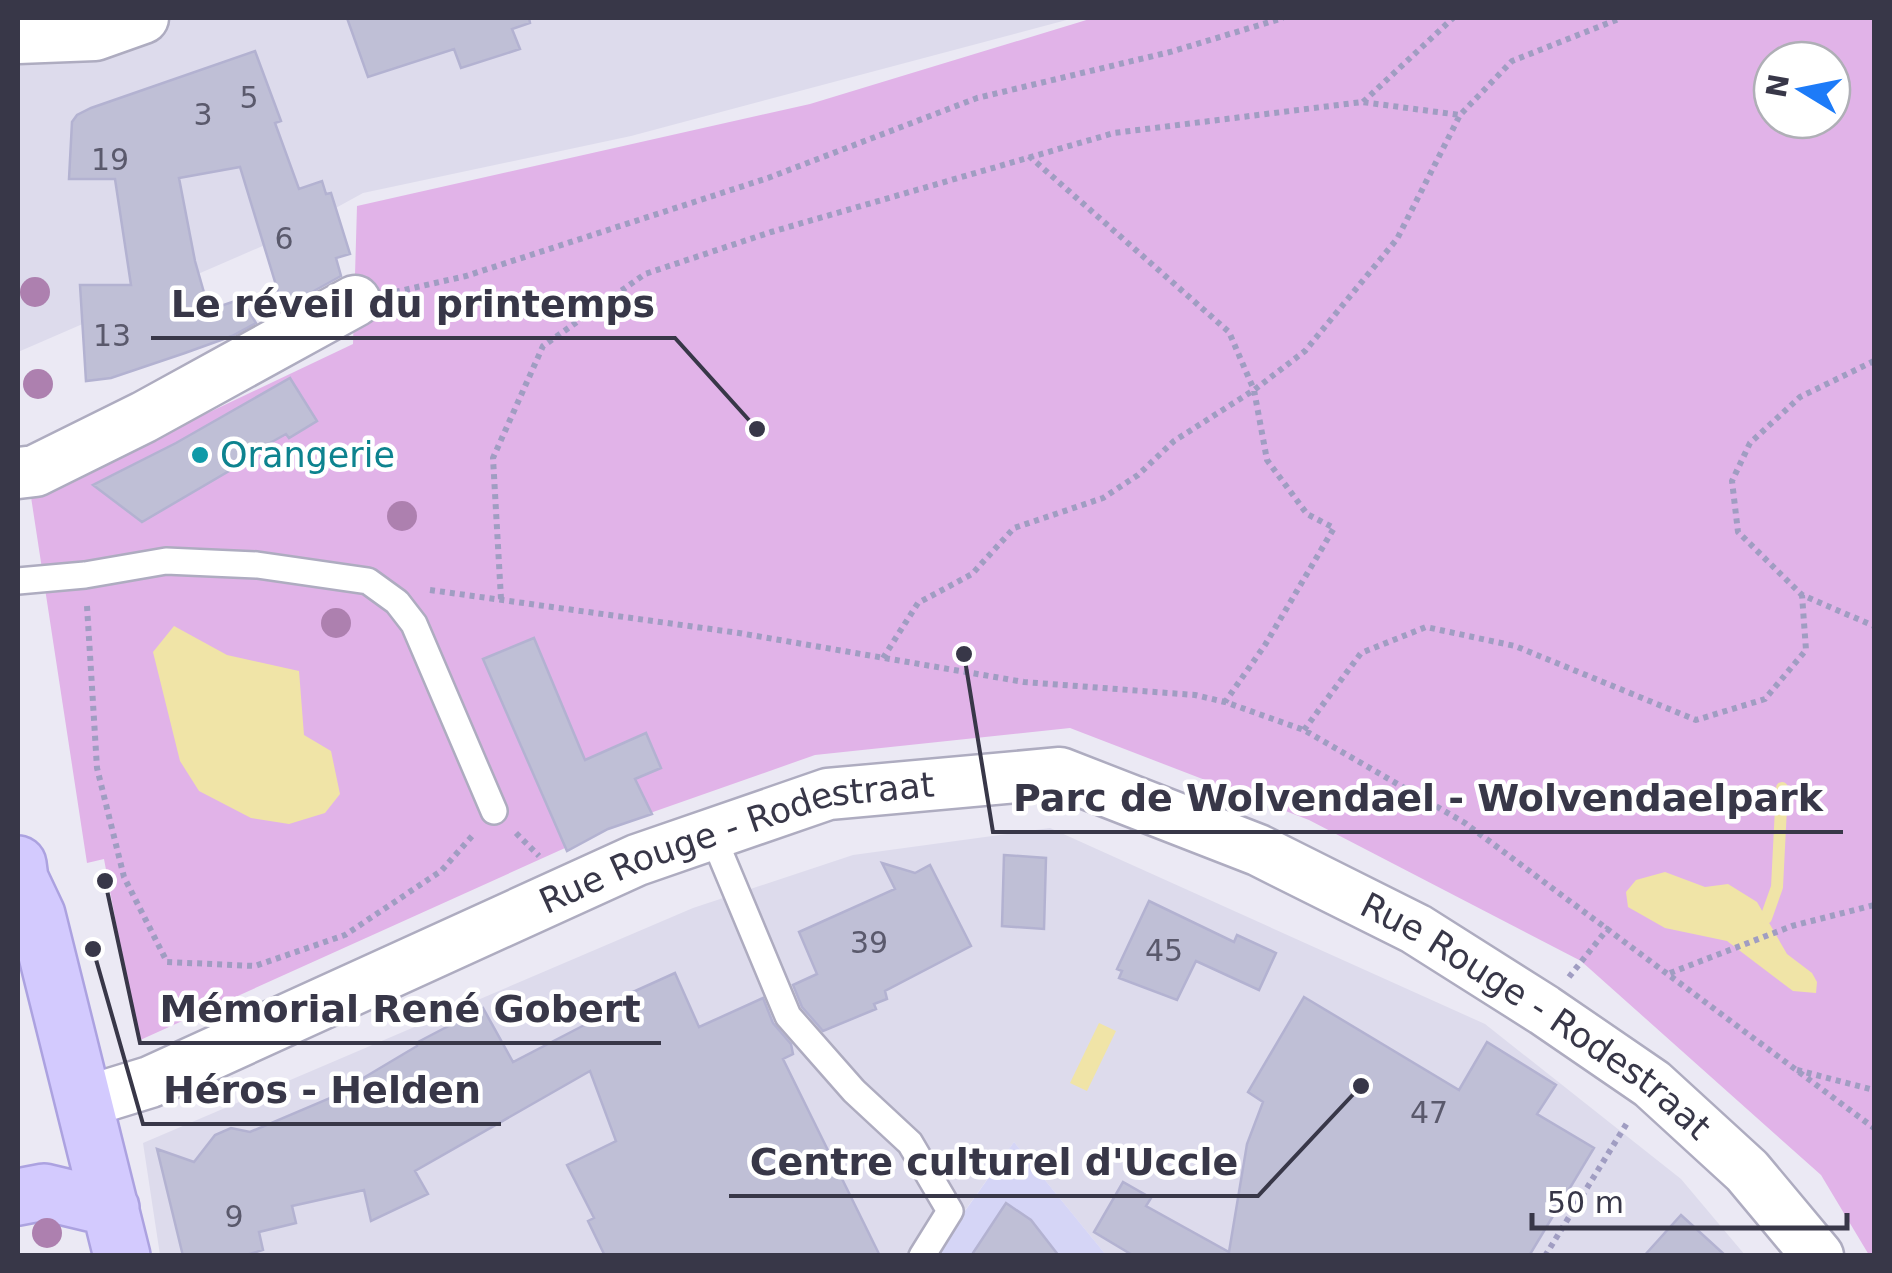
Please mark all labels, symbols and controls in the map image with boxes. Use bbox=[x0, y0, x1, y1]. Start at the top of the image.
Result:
north arrow bbox=[1752, 40, 1852, 140]
text: N bbox=[1760, 71, 1796, 100]
house number: 5 bbox=[239, 80, 259, 115]
house number: 3 bbox=[193, 97, 213, 132]
house number: 19 bbox=[91, 142, 129, 177]
house number: 6 bbox=[274, 221, 294, 256]
callout: Le réveil du printemps bbox=[151, 270, 675, 338]
text: Le réveil du printemps bbox=[171, 282, 655, 326]
house number: 13 bbox=[93, 318, 131, 353]
place label: Orangerie bbox=[220, 435, 395, 475]
marker: Orangerie bbox=[189, 444, 211, 466]
street label: Rue Rouge - Rodestraat bbox=[533, 764, 936, 922]
callout: Parc de Wolvendael - Wolvendaelpark bbox=[993, 764, 1843, 832]
text: Parc de Wolvendael - Wolvendaelpark bbox=[1013, 776, 1824, 820]
street label: Rue Rouge - Rodestraat bbox=[1354, 885, 1719, 1147]
house number: 39 bbox=[850, 925, 888, 960]
house number: 45 bbox=[1145, 933, 1183, 968]
callout: Mémorial René Gobert bbox=[140, 975, 661, 1043]
text: Mémorial René Gobert bbox=[159, 987, 641, 1031]
callout: Héros - Helden bbox=[143, 1056, 501, 1124]
text: Héros - Helden bbox=[163, 1068, 481, 1112]
house number: 47 bbox=[1410, 1095, 1448, 1130]
callout: Centre culturel d'Uccle bbox=[729, 1128, 1258, 1196]
text: Centre culturel d'Uccle bbox=[750, 1140, 1238, 1184]
scale bar bbox=[1532, 1168, 1847, 1230]
text: 50 m bbox=[1547, 1185, 1624, 1220]
house number: 9 bbox=[224, 1199, 244, 1234]

